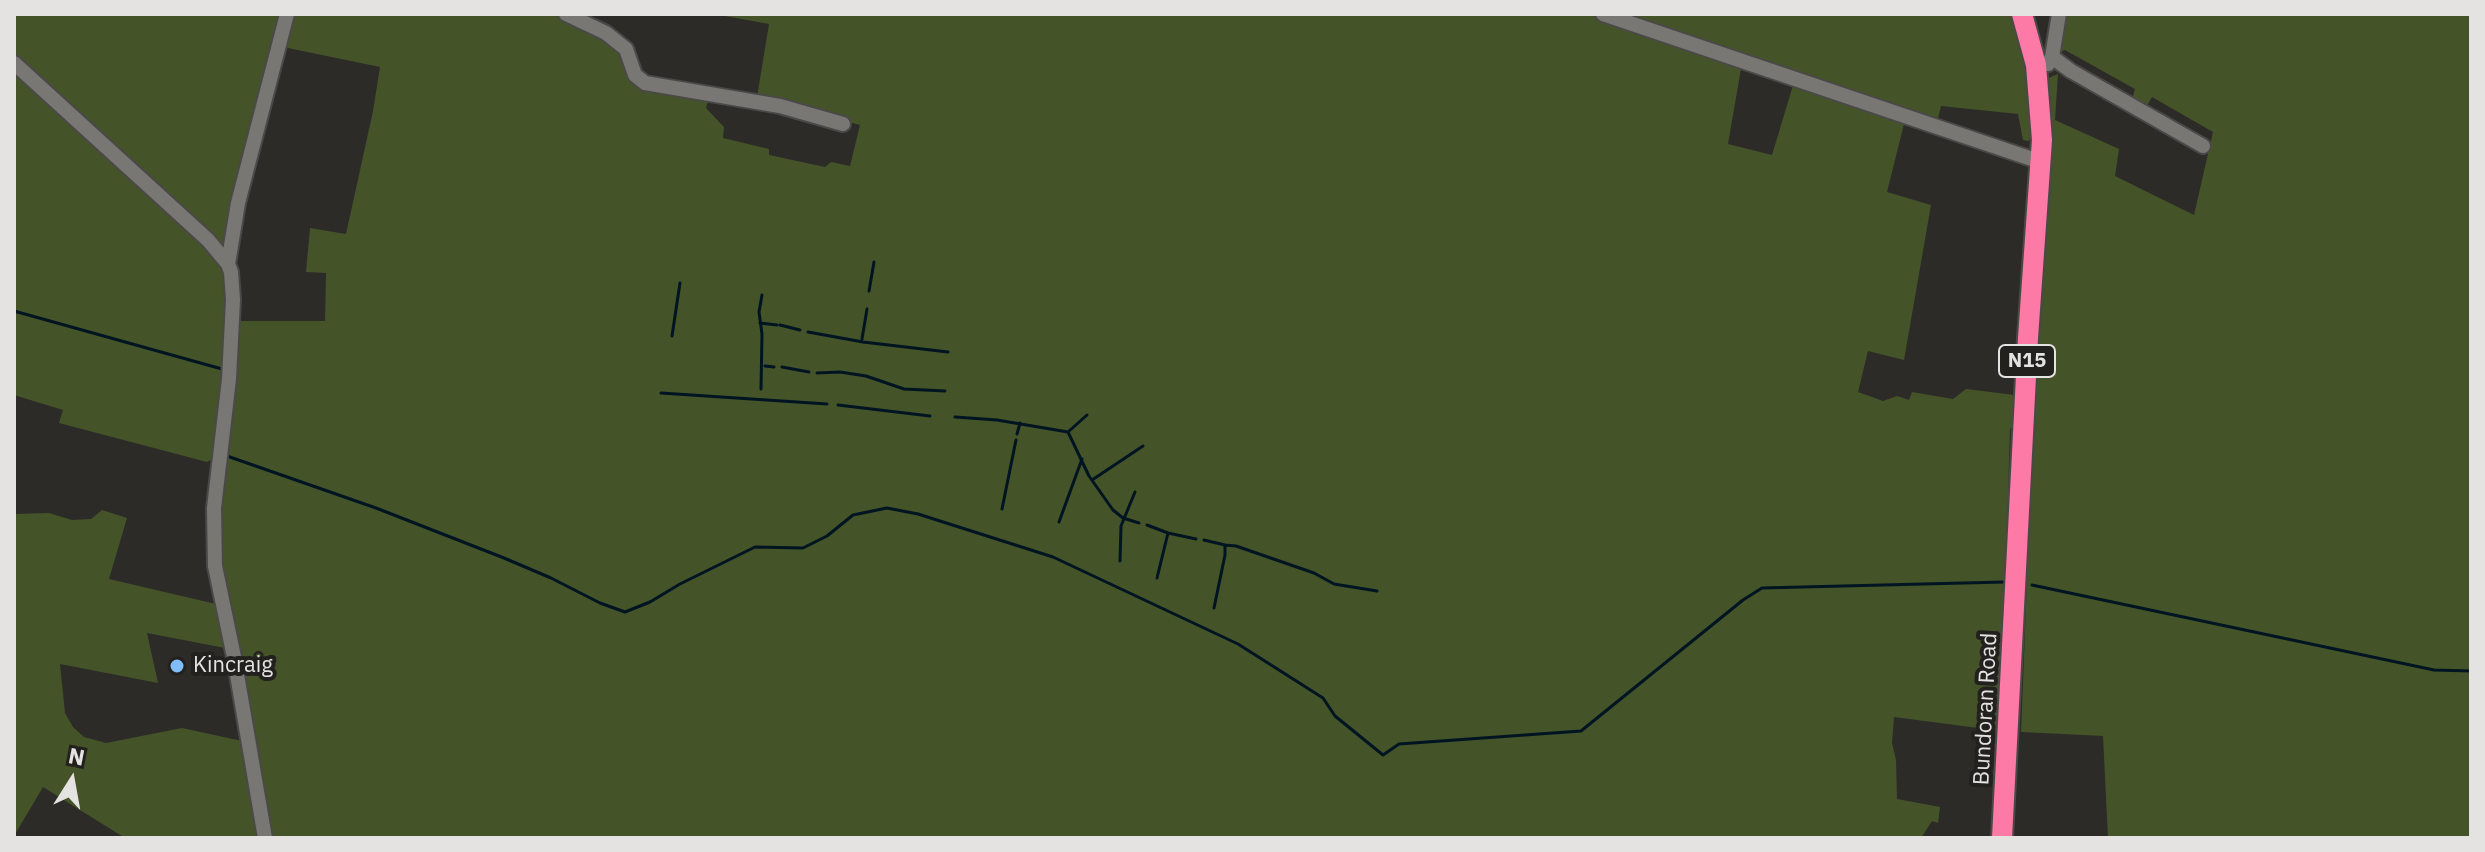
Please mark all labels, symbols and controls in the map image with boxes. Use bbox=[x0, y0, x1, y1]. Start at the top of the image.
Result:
road number: N15 bbox=[1999, 345, 2055, 377]
street label: Bundoran Road bbox=[1969, 632, 2003, 786]
place label: Kincraig bbox=[193, 653, 273, 679]
marker: Kincraig bbox=[168, 657, 186, 675]
north arrow bbox=[32, 740, 112, 820]
text: N bbox=[66, 740, 87, 772]

